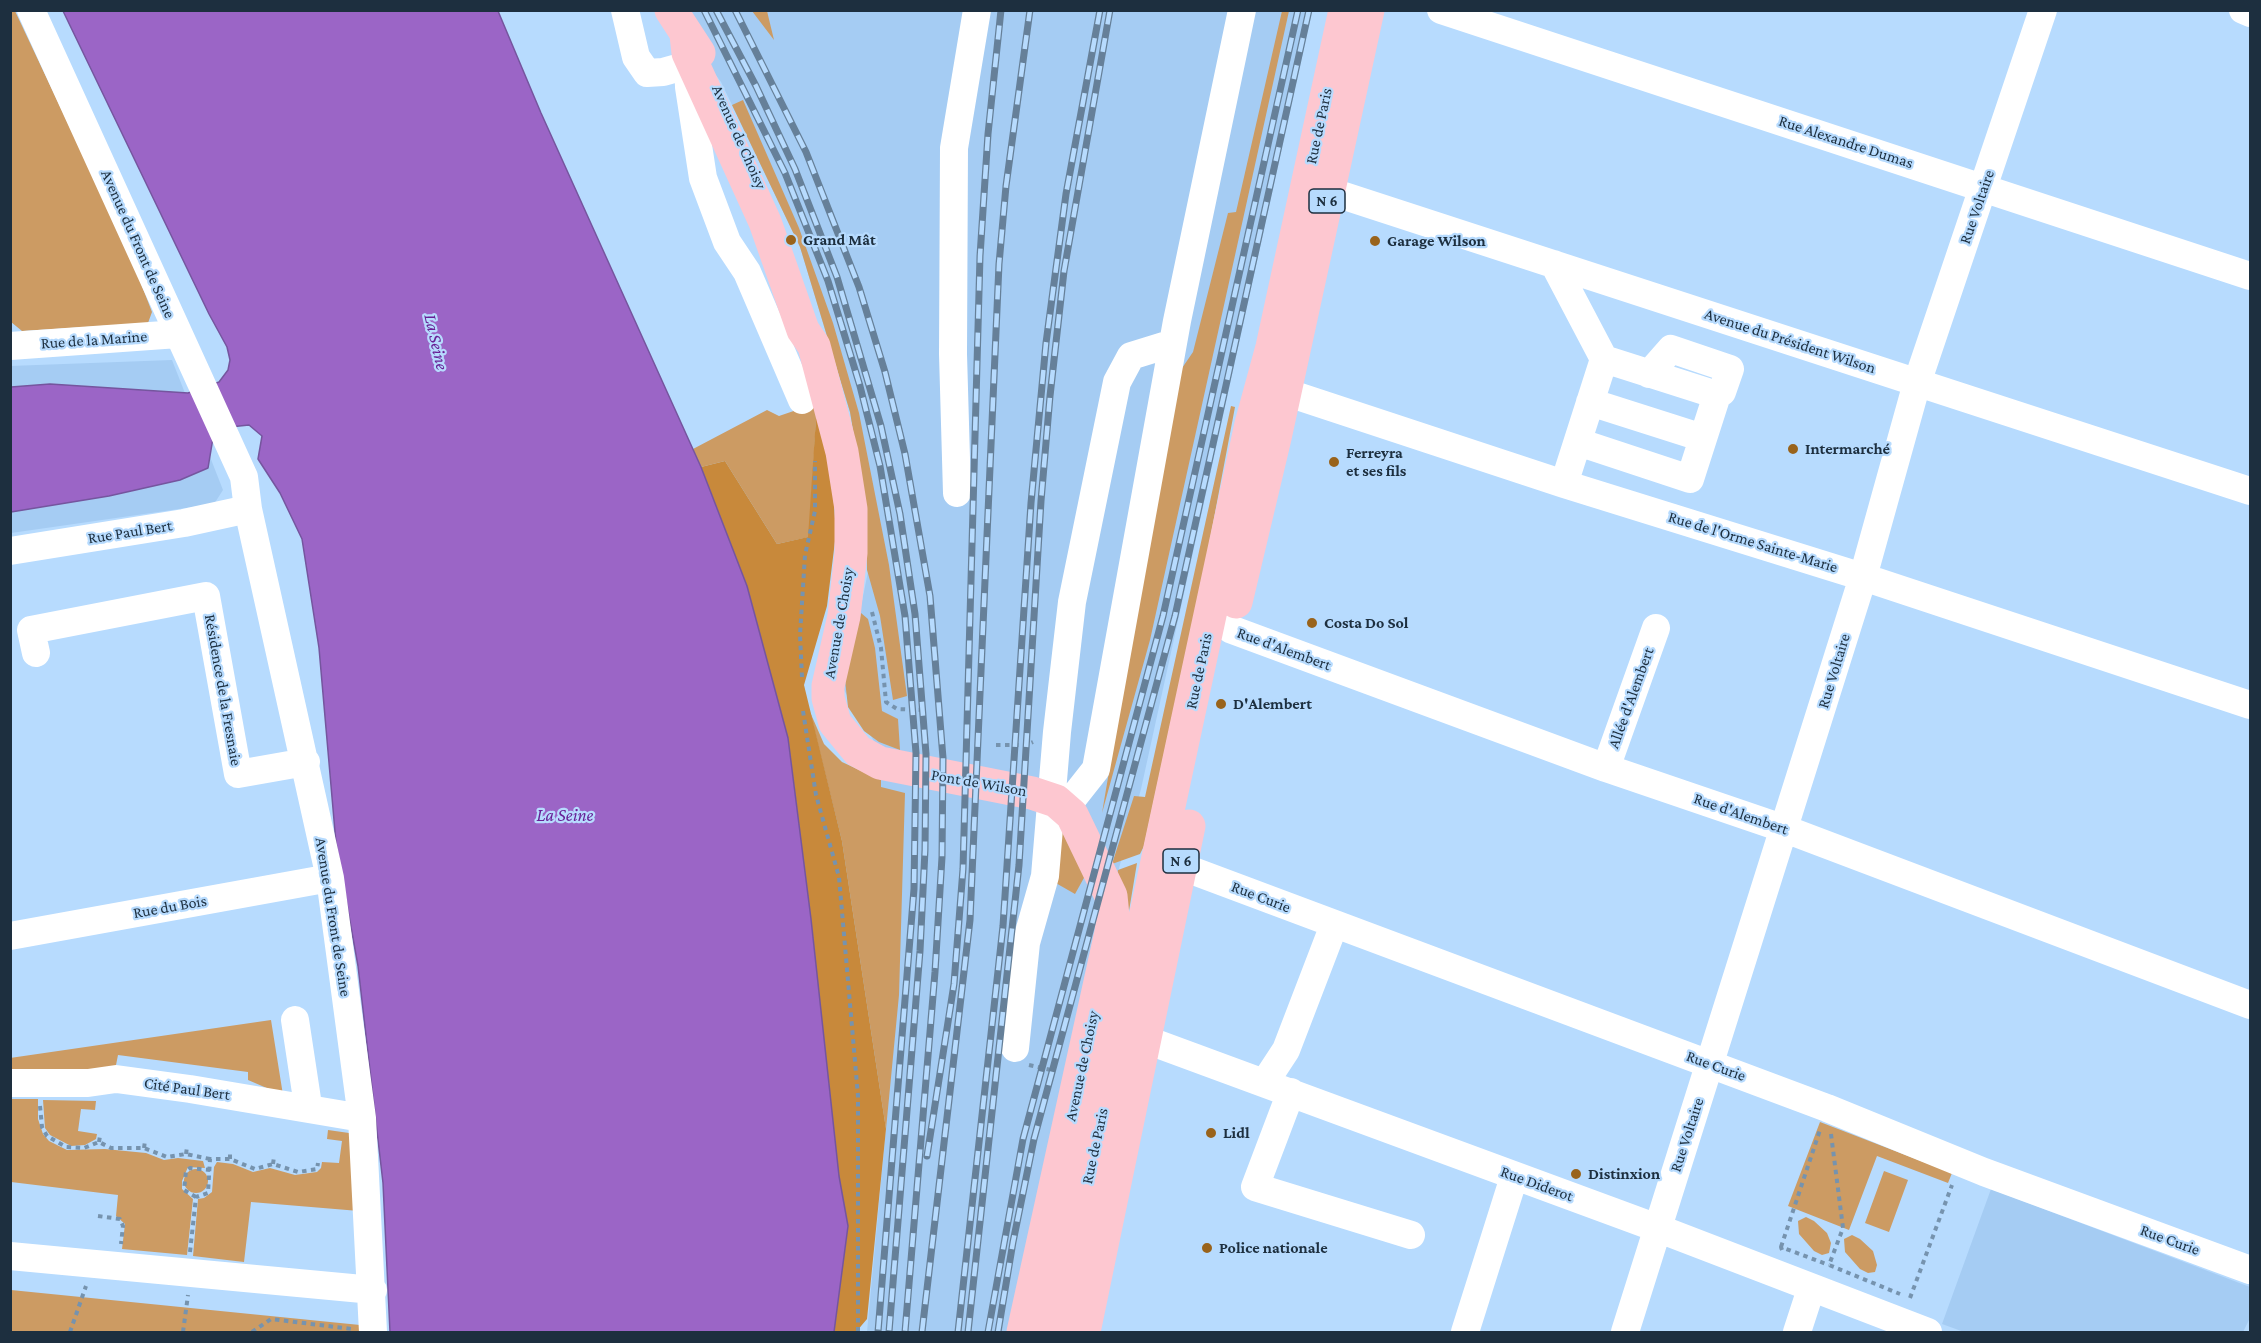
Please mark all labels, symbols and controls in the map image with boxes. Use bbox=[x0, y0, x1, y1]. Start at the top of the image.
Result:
street label: Avenue de Choisy bbox=[707, 82, 771, 192]
street label: Rue de Paris bbox=[1302, 86, 1336, 166]
street label: Rue Alexandre Dumas bbox=[1776, 111, 1916, 173]
street label: Avenue du Front de Seine bbox=[97, 167, 179, 321]
street label: Rue Voltaire bbox=[1955, 167, 1999, 247]
road number: N 6 bbox=[1309, 189, 1345, 213]
place label: Grand Mât bbox=[803, 230, 876, 250]
place label: Garage Wilson bbox=[1387, 231, 1486, 251]
marker: Grand Mât bbox=[784, 233, 798, 247]
marker: Garage Wilson bbox=[1368, 234, 1382, 248]
street label: Avenue du Président Wilson bbox=[1702, 304, 1878, 378]
water label: La Seine bbox=[419, 312, 453, 372]
street label: Rue de la Marine bbox=[40, 327, 148, 353]
place label: Intermarché bbox=[1805, 439, 1890, 459]
marker: Intermarché bbox=[1786, 442, 1800, 456]
place label: Ferreyra et ses fils bbox=[1346, 443, 1406, 481]
marker: Ferreyra et ses fils bbox=[1327, 455, 1341, 469]
street label: Rue de l'Orme Sainte-Marie bbox=[1666, 507, 1840, 577]
street label: Rue Paul Bert bbox=[87, 516, 173, 548]
street label: Avenue de Choisy bbox=[820, 566, 858, 680]
street label: Résidence de la Fresnaie bbox=[200, 613, 246, 767]
place label: Costa Do Sol bbox=[1324, 613, 1408, 633]
marker: Costa Do Sol bbox=[1305, 616, 1319, 630]
street label: Rue d'Alembert bbox=[1234, 623, 1334, 675]
street label: Rue de Paris bbox=[1182, 631, 1216, 711]
street label: Rue Voltaire bbox=[1814, 631, 1854, 711]
street label: Allée d'Alembert bbox=[1604, 645, 1658, 751]
place label: D'Alembert bbox=[1233, 694, 1312, 714]
marker: D'Alembert bbox=[1214, 697, 1228, 711]
street label: Pont de Wilson bbox=[930, 765, 1028, 801]
street label: Rue d'Alembert bbox=[1691, 789, 1791, 839]
water label: La Seine bbox=[537, 804, 593, 826]
street label: Avenue du Front de Seine bbox=[311, 836, 355, 998]
road number: N 6 bbox=[1163, 849, 1199, 873]
street label: Rue Curie bbox=[1229, 877, 1293, 917]
street label: Rue du Bois bbox=[132, 891, 208, 923]
street label: Avenue de Choisy bbox=[1061, 1009, 1103, 1123]
street label: Rue Curie bbox=[1684, 1046, 1748, 1086]
street label: Cité Paul Bert bbox=[143, 1073, 231, 1105]
street label: Rue Voltaire bbox=[1666, 1095, 1708, 1175]
street label: Rue de Paris bbox=[1078, 1106, 1112, 1186]
place label: Lidl bbox=[1223, 1123, 1250, 1143]
marker: Lidl bbox=[1204, 1126, 1218, 1140]
street label: Rue Diderot bbox=[1498, 1162, 1576, 1206]
place label: Distinxion bbox=[1588, 1164, 1660, 1184]
marker: Distinxion bbox=[1569, 1167, 1583, 1181]
street label: Rue Curie bbox=[2138, 1220, 2202, 1260]
place label: Police nationale bbox=[1219, 1238, 1328, 1258]
marker: Police nationale bbox=[1200, 1241, 1214, 1255]

